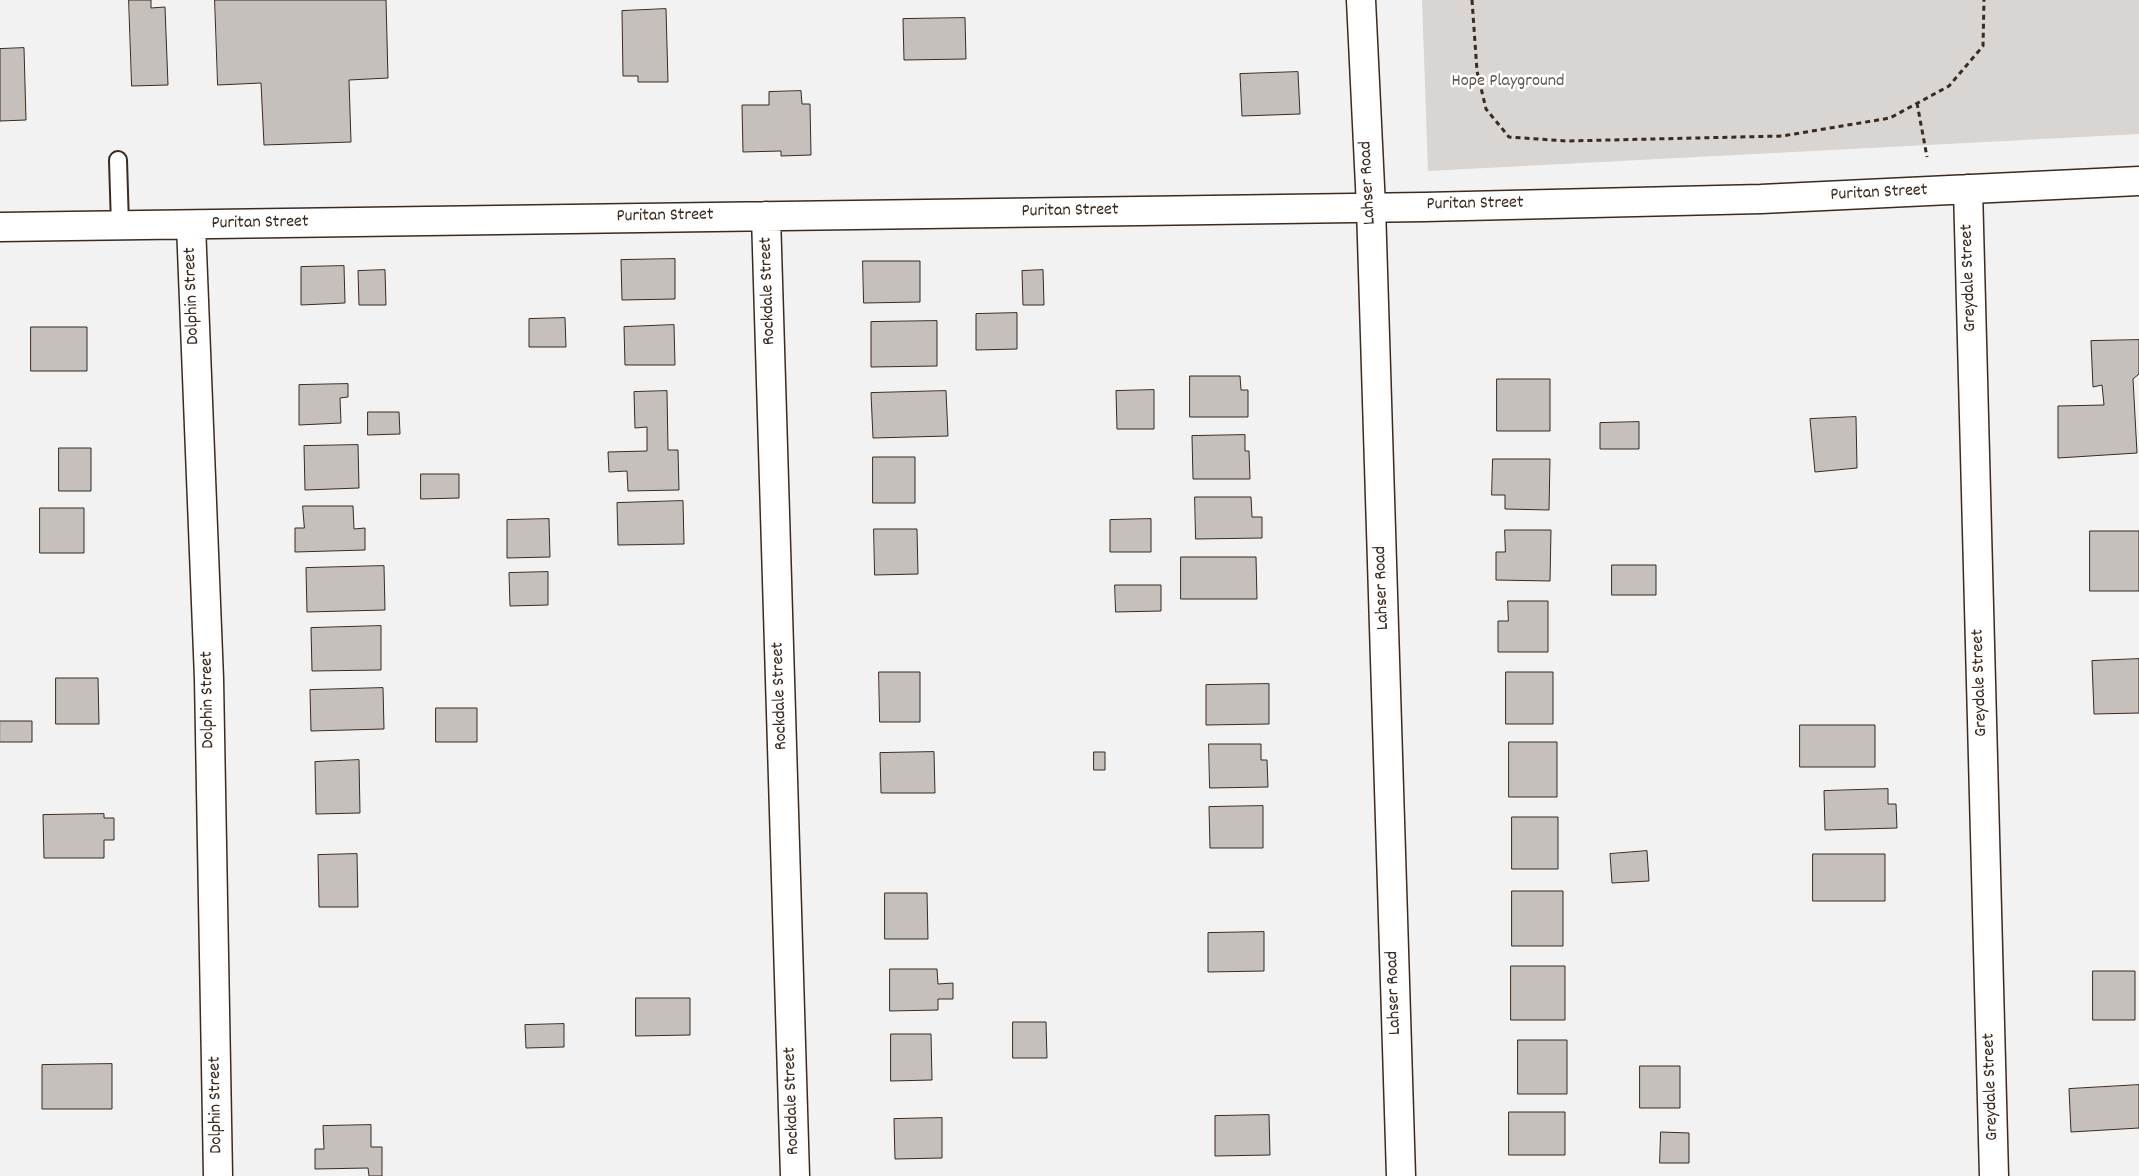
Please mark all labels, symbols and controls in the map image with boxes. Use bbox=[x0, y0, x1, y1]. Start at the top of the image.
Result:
park label: Hope Playground bbox=[1452, 72, 1564, 94]
street label: Lahser Road bbox=[1356, 140, 1382, 226]
street label: Puritan Street bbox=[1830, 181, 1928, 207]
street label: Puritan Street bbox=[1426, 193, 1524, 217]
street label: Puritan Street bbox=[1021, 200, 1119, 224]
street label: Puritan Street bbox=[616, 205, 714, 229]
street label: Puritan Street bbox=[211, 212, 309, 236]
street label: Greydale Street bbox=[1957, 224, 1983, 332]
street label: Rockdale Street bbox=[756, 236, 782, 346]
street label: Dolphin Street bbox=[181, 247, 205, 345]
street label: Lahser Road bbox=[1371, 546, 1395, 630]
street label: Greydale Street bbox=[1968, 629, 1994, 737]
street label: Rockdale Street bbox=[768, 641, 794, 751]
street label: Dolphin Street bbox=[197, 651, 221, 749]
street label: Lahser Road bbox=[1383, 951, 1407, 1035]
street label: Greydale Street bbox=[1979, 1033, 2005, 1141]
street label: Rockdale Street bbox=[780, 1046, 806, 1156]
street label: Dolphin Street bbox=[205, 1056, 229, 1154]

